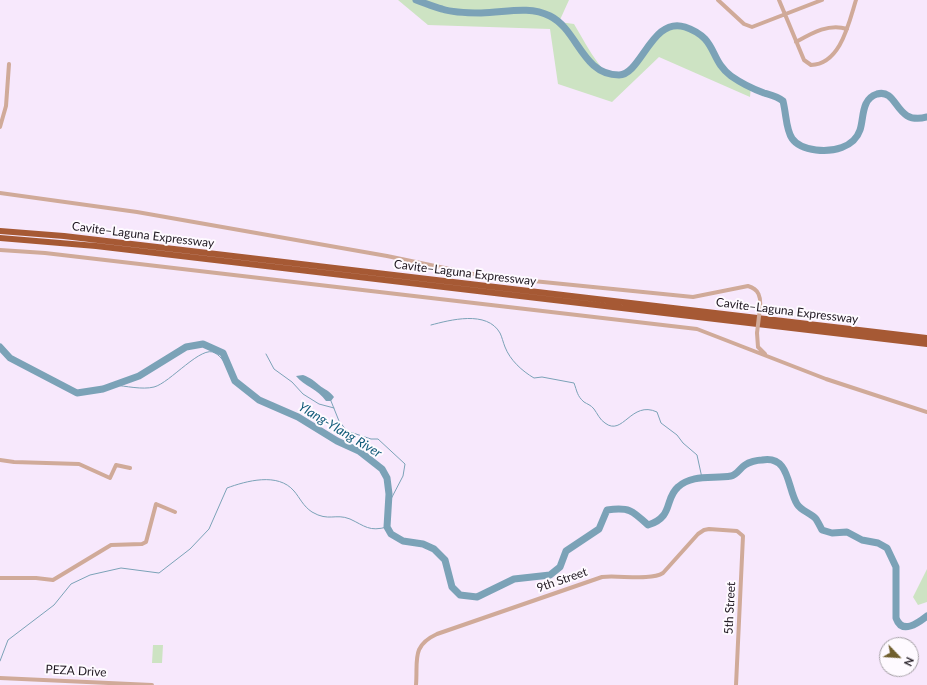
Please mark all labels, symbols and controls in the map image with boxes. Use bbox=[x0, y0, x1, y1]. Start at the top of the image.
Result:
street label: Cavite–Laguna Expressway bbox=[71, 219, 215, 251]
street label: Cavite–Laguna Expressway bbox=[393, 257, 537, 289]
street label: Cavite–Laguna Expressway bbox=[715, 295, 859, 327]
water label: Ylang-Ylang River bbox=[295, 399, 385, 461]
street label: 9th Street bbox=[535, 565, 589, 595]
street label: 5th Street bbox=[721, 581, 739, 635]
north arrow bbox=[879, 637, 919, 677]
text: N bbox=[902, 655, 917, 668]
street label: PEZA Drive bbox=[45, 662, 107, 680]

